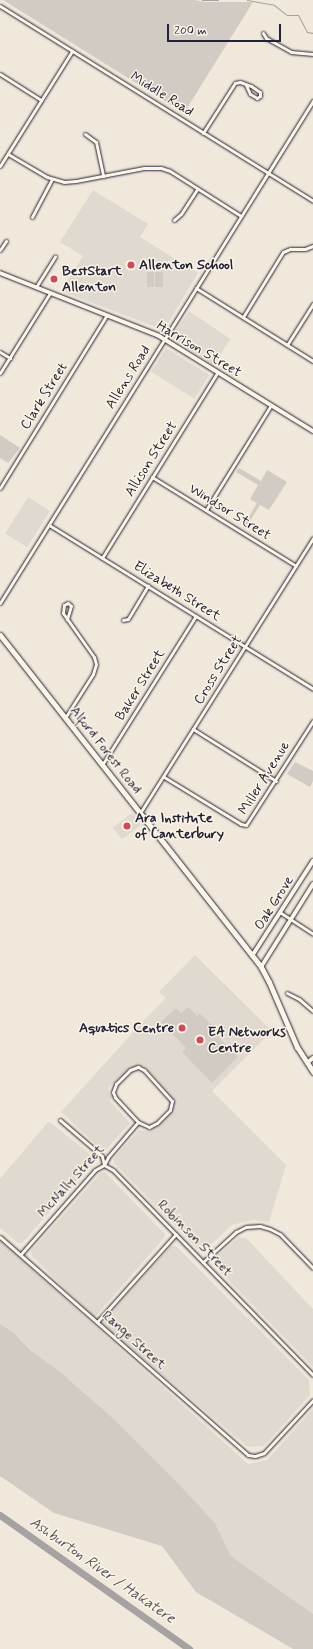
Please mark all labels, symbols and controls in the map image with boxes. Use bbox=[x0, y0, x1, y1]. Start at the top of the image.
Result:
scale bar bbox=[169, 16, 283, 42]
text: 200 m bbox=[174, 23, 207, 39]
street label: Middle Road bbox=[127, 68, 197, 120]
place label: Allenton School bbox=[139, 257, 233, 273]
marker: Allenton School bbox=[126, 260, 136, 270]
place label: BestStart Allenton bbox=[62, 263, 122, 296]
marker: BestStart Allenton bbox=[49, 274, 59, 284]
street label: Harrison Street bbox=[154, 317, 244, 381]
street label: Allens Road bbox=[102, 342, 154, 412]
street label: Clark Street bbox=[16, 358, 72, 434]
street label: Allison Street bbox=[121, 419, 181, 499]
street label: Windsor Street bbox=[186, 480, 274, 544]
street label: Elizabeth Street bbox=[130, 557, 224, 625]
street label: Cross Street bbox=[190, 633, 246, 707]
street label: Baker Street bbox=[112, 646, 168, 724]
street label: Alford Forest Road bbox=[67, 703, 145, 797]
street label: Miller Avenue bbox=[235, 739, 293, 817]
place label: Ara Institute of Canterbury bbox=[135, 810, 224, 842]
marker: Ara Institute of Canterbury bbox=[122, 821, 132, 831]
street label: Oak Grove bbox=[251, 873, 297, 933]
place label: Aquatics Centre bbox=[77, 1020, 174, 1036]
marker: Aquatics Centre bbox=[177, 1023, 187, 1033]
place label: EA Networks Centre bbox=[208, 1024, 286, 1056]
marker: EA Networks Centre bbox=[195, 1035, 205, 1045]
street label: McNally Street bbox=[34, 1141, 108, 1221]
street label: Robinson Street bbox=[154, 1196, 236, 1280]
street label: Range Street bbox=[99, 1307, 169, 1373]
water label: Ashburton River / Hakatere bbox=[25, 1513, 179, 1629]

